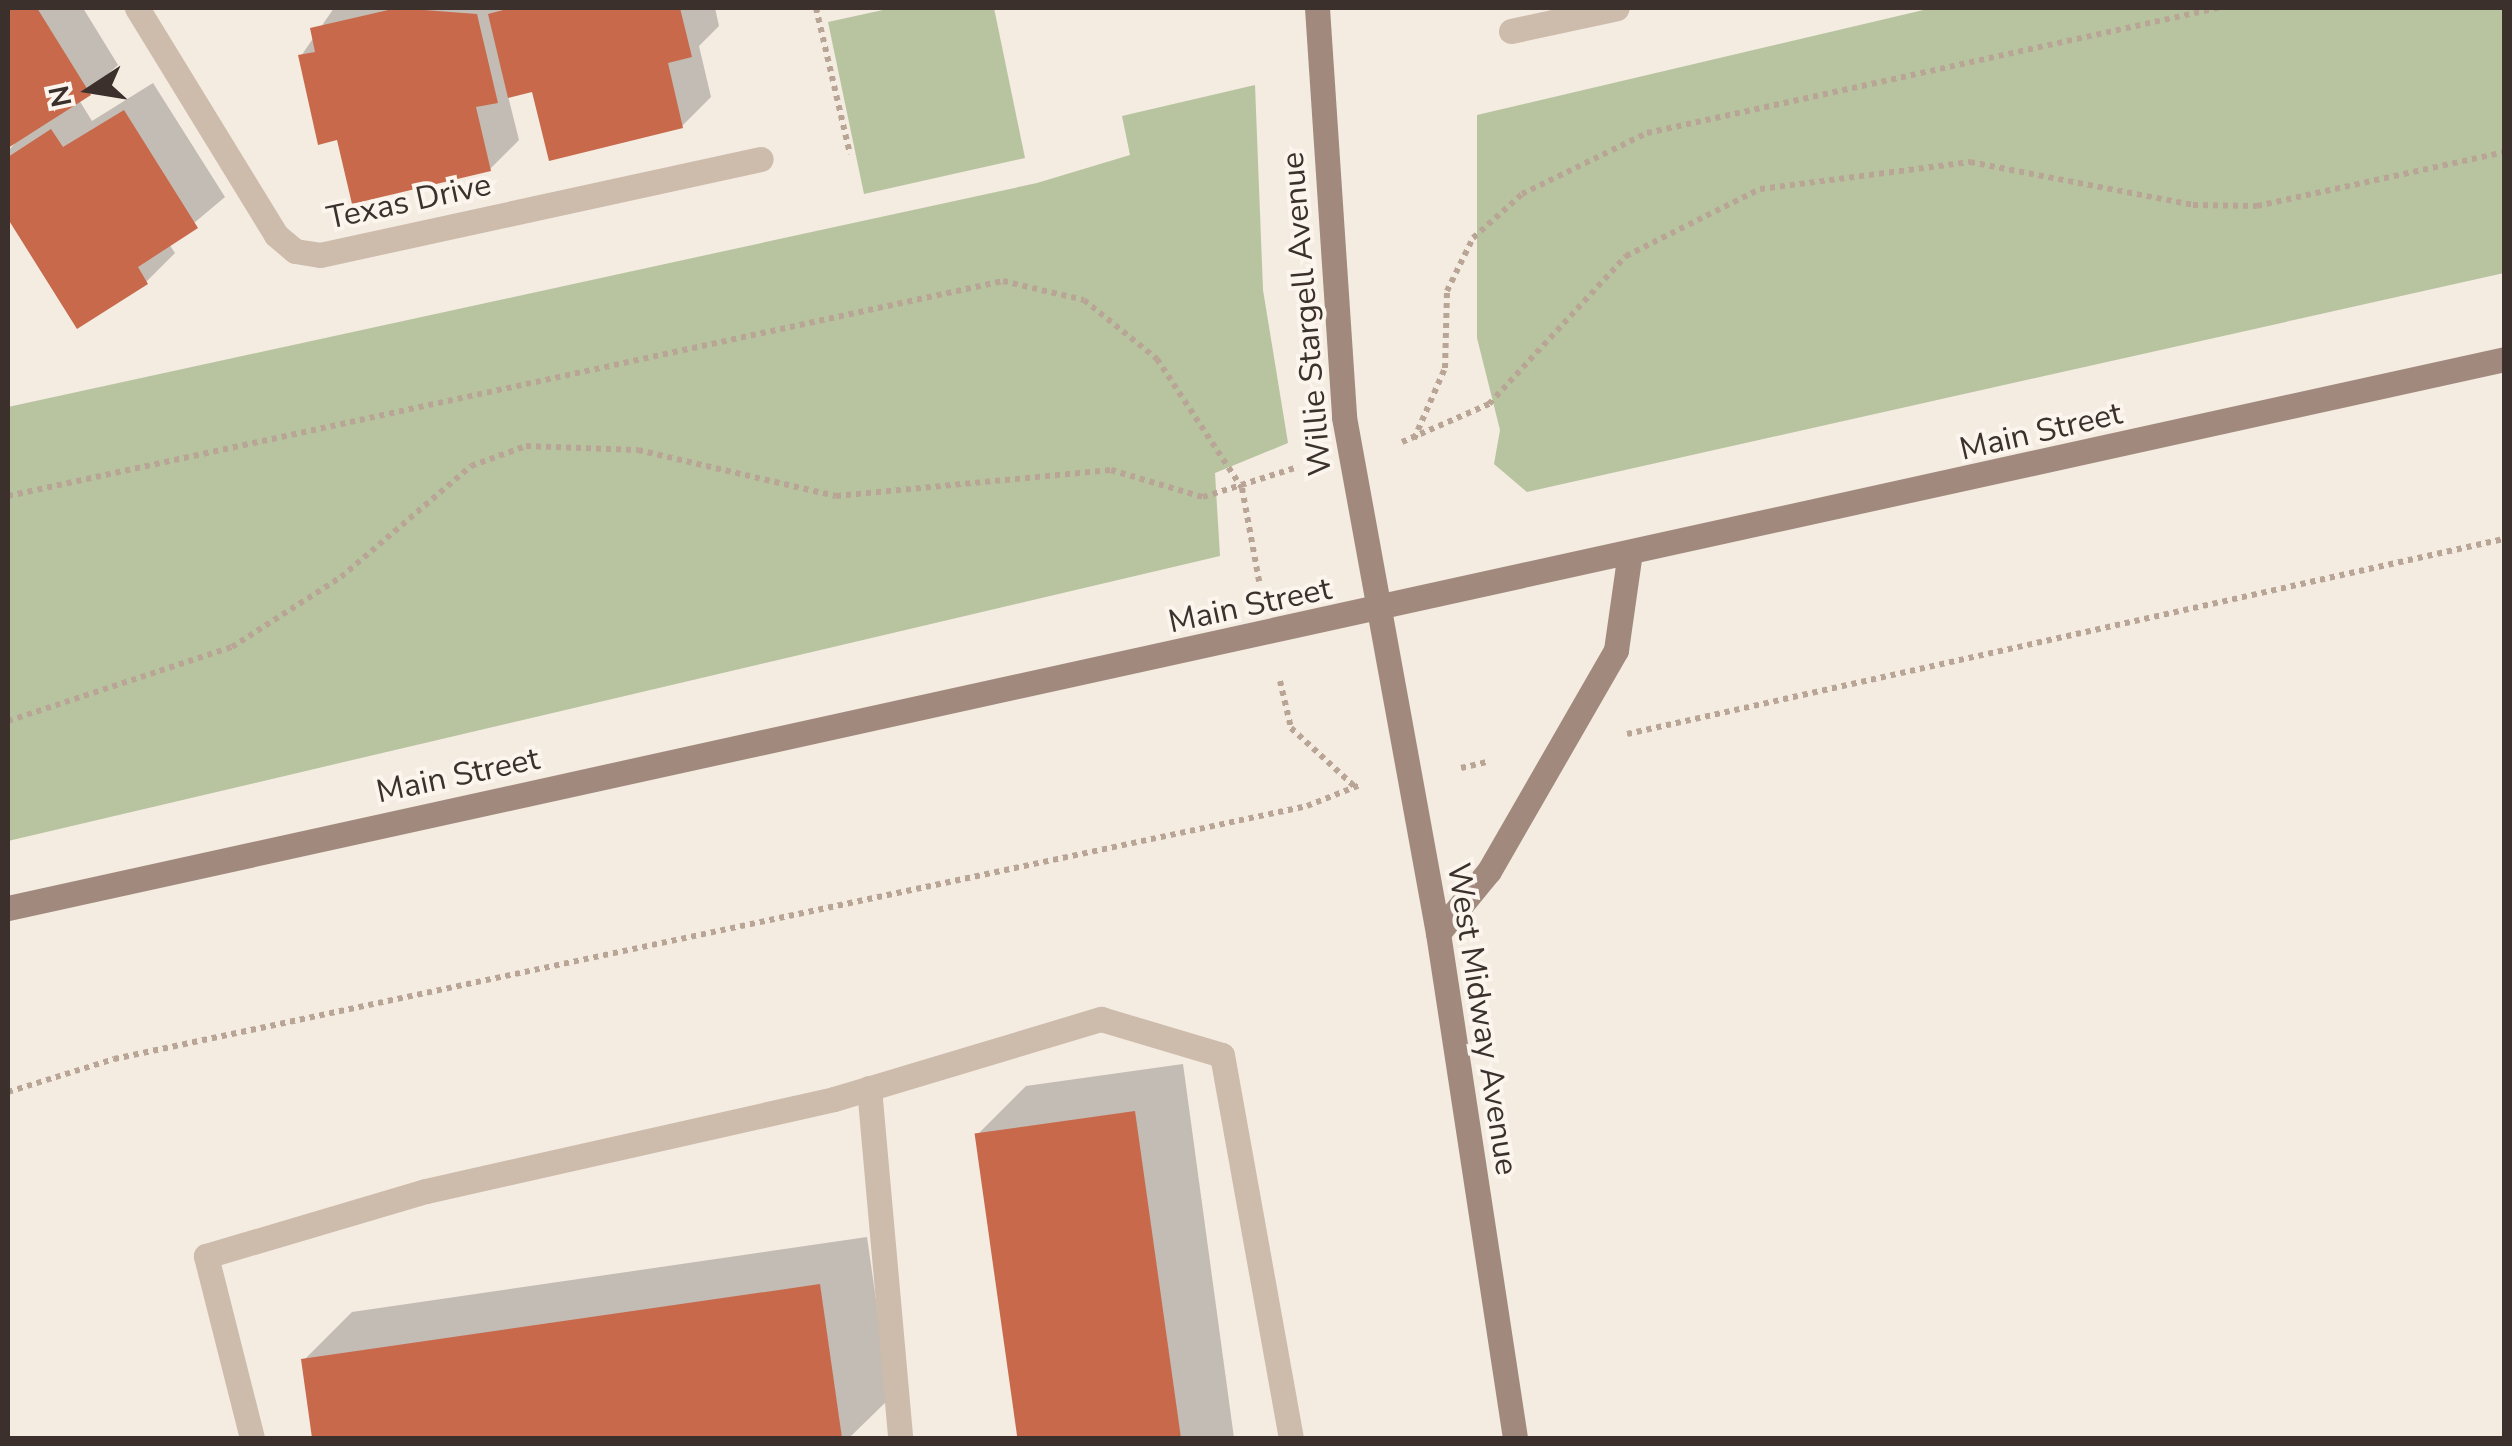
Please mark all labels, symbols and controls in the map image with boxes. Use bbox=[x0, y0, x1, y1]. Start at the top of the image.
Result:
north arrow bbox=[40, 40, 140, 140]
text: N bbox=[40, 82, 81, 110]
street label: Willie Stargell Avenue bbox=[1274, 150, 1340, 478]
street label: Texas Drive bbox=[323, 166, 495, 238]
street label: Main Street bbox=[1956, 395, 2126, 469]
street label: Main Street bbox=[1165, 570, 1335, 642]
street label: Main Street bbox=[373, 740, 543, 812]
street label: West Midway Avenue bbox=[1438, 860, 1526, 1178]

